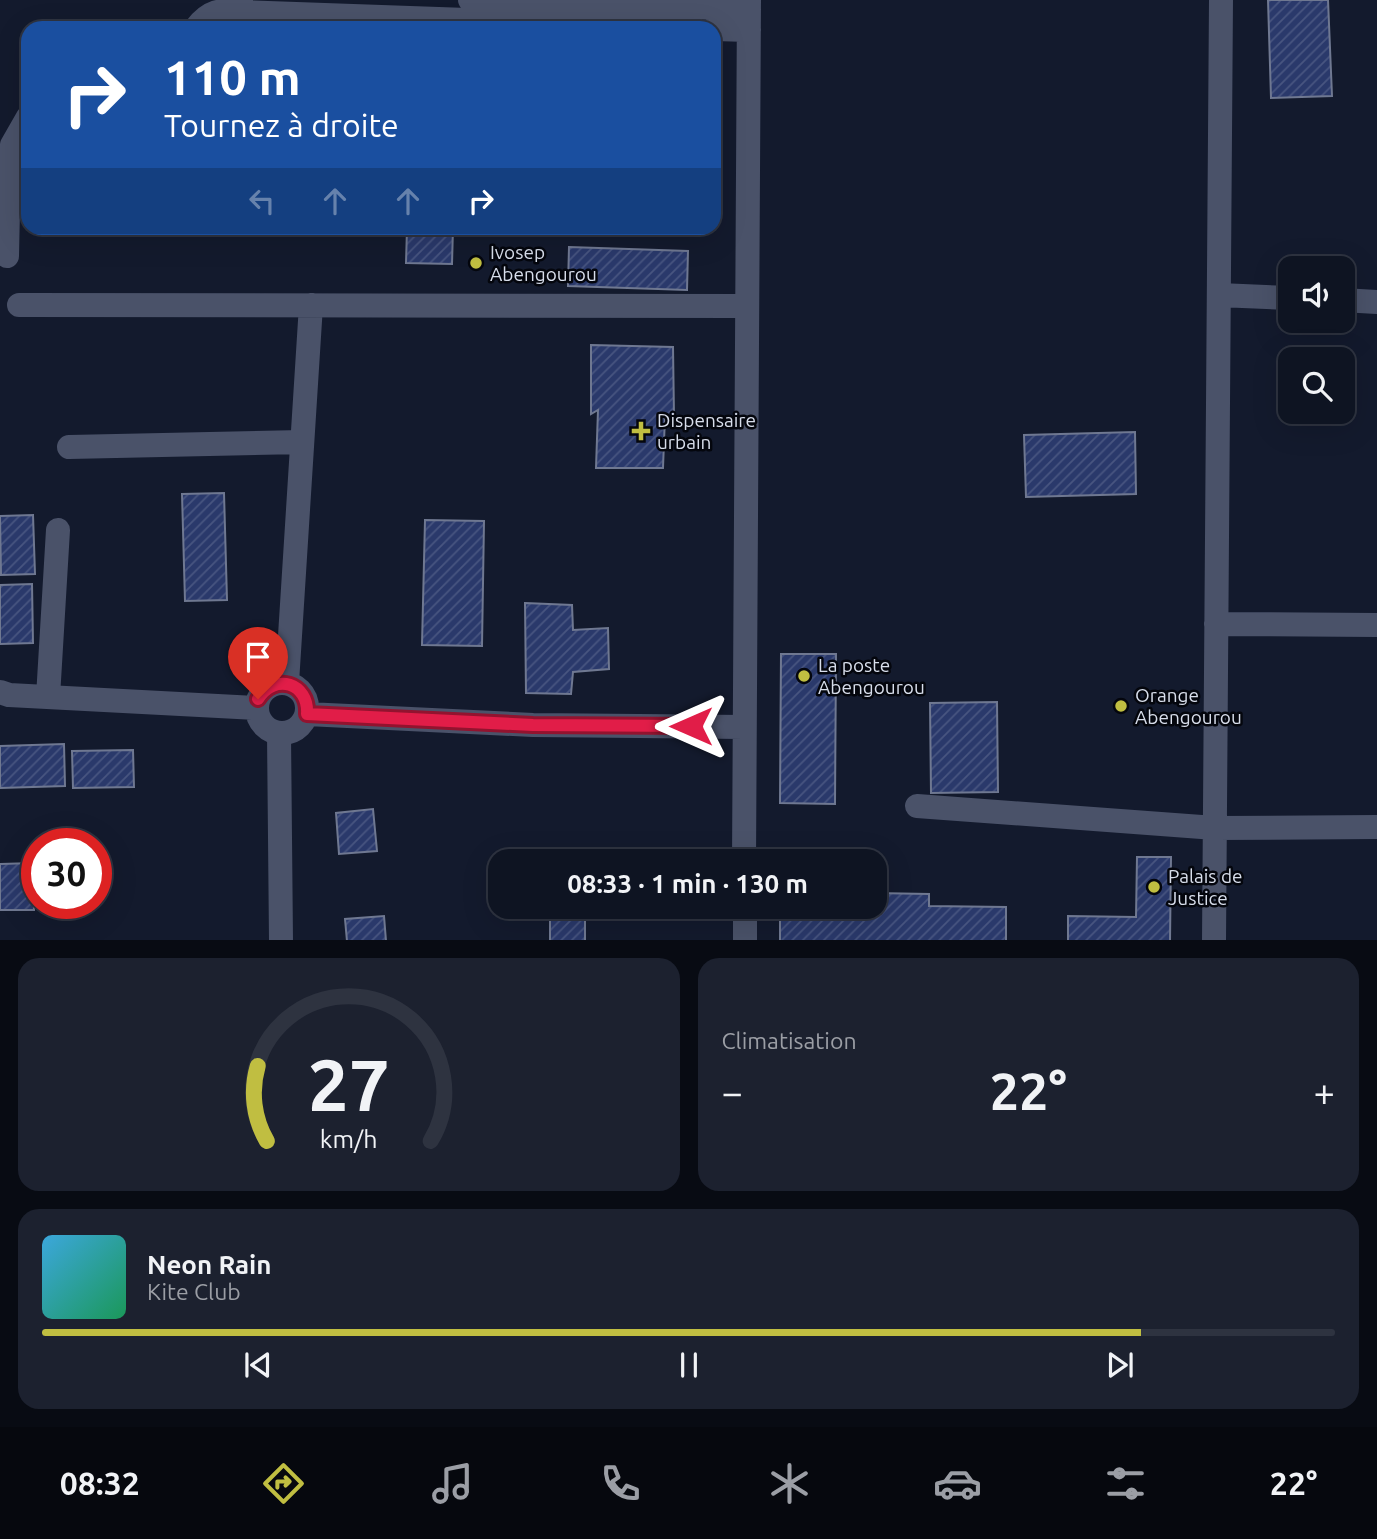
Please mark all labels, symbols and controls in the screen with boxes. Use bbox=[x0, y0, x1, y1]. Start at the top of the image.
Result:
icon: right bbox=[49, 49, 140, 140]
text: 110 m bbox=[164, 49, 301, 104]
text: Tournez à droite bbox=[164, 107, 399, 143]
icon: left bbox=[243, 182, 281, 220]
icon: ahead bbox=[316, 182, 354, 220]
icon: ahead bbox=[389, 182, 427, 220]
icon: right bbox=[462, 182, 500, 220]
place label: Ivosep Abengourou bbox=[490, 241, 597, 285]
marker: Ivosep Abengourou bbox=[468, 255, 484, 271]
map controls bbox=[1278, 256, 1355, 424]
button: sound bbox=[1278, 256, 1355, 333]
button: search bbox=[1278, 347, 1355, 424]
place label: Dispensaire urbain bbox=[657, 409, 756, 453]
marker: Dispensaire urbain bbox=[631, 421, 651, 441]
pin bbox=[228, 627, 288, 699]
icon: arrive bbox=[239, 638, 277, 676]
place label: La poste Abengourou bbox=[818, 654, 925, 698]
marker: La poste Abengourou bbox=[796, 668, 812, 684]
place label: Orange Abengourou bbox=[1135, 684, 1242, 728]
position arrow bbox=[654, 689, 728, 763]
marker: Orange Abengourou bbox=[1113, 698, 1129, 714]
speed limit sign: 30 bbox=[21, 828, 112, 919]
place label: Palais de Justice bbox=[1168, 865, 1243, 909]
text: 08:33 · 1 min · 130 m bbox=[567, 869, 808, 898]
marker: Palais de Justice bbox=[1146, 879, 1162, 895]
text: Climatisation bbox=[722, 1028, 857, 1053]
text: 27 bbox=[308, 1043, 390, 1125]
text: 22° bbox=[990, 1062, 1067, 1120]
text: − bbox=[722, 1071, 743, 1113]
text: + bbox=[1314, 1071, 1335, 1113]
text: km/h bbox=[320, 1124, 378, 1152]
text: Neon Rain bbox=[147, 1250, 272, 1279]
text: Kite Club bbox=[147, 1279, 241, 1304]
icon: previous bbox=[239, 1346, 277, 1384]
icon: pause bbox=[670, 1346, 708, 1384]
icon: next bbox=[1101, 1346, 1139, 1384]
icon: directions bbox=[259, 1459, 308, 1508]
icon: music bbox=[428, 1459, 477, 1508]
icon: phone bbox=[596, 1459, 645, 1508]
icon: climate bbox=[765, 1459, 814, 1508]
icon: car bbox=[933, 1459, 982, 1508]
icon: filters bbox=[1101, 1459, 1150, 1508]
text: 08:32 bbox=[60, 1465, 140, 1501]
text: 22° bbox=[1270, 1465, 1317, 1501]

